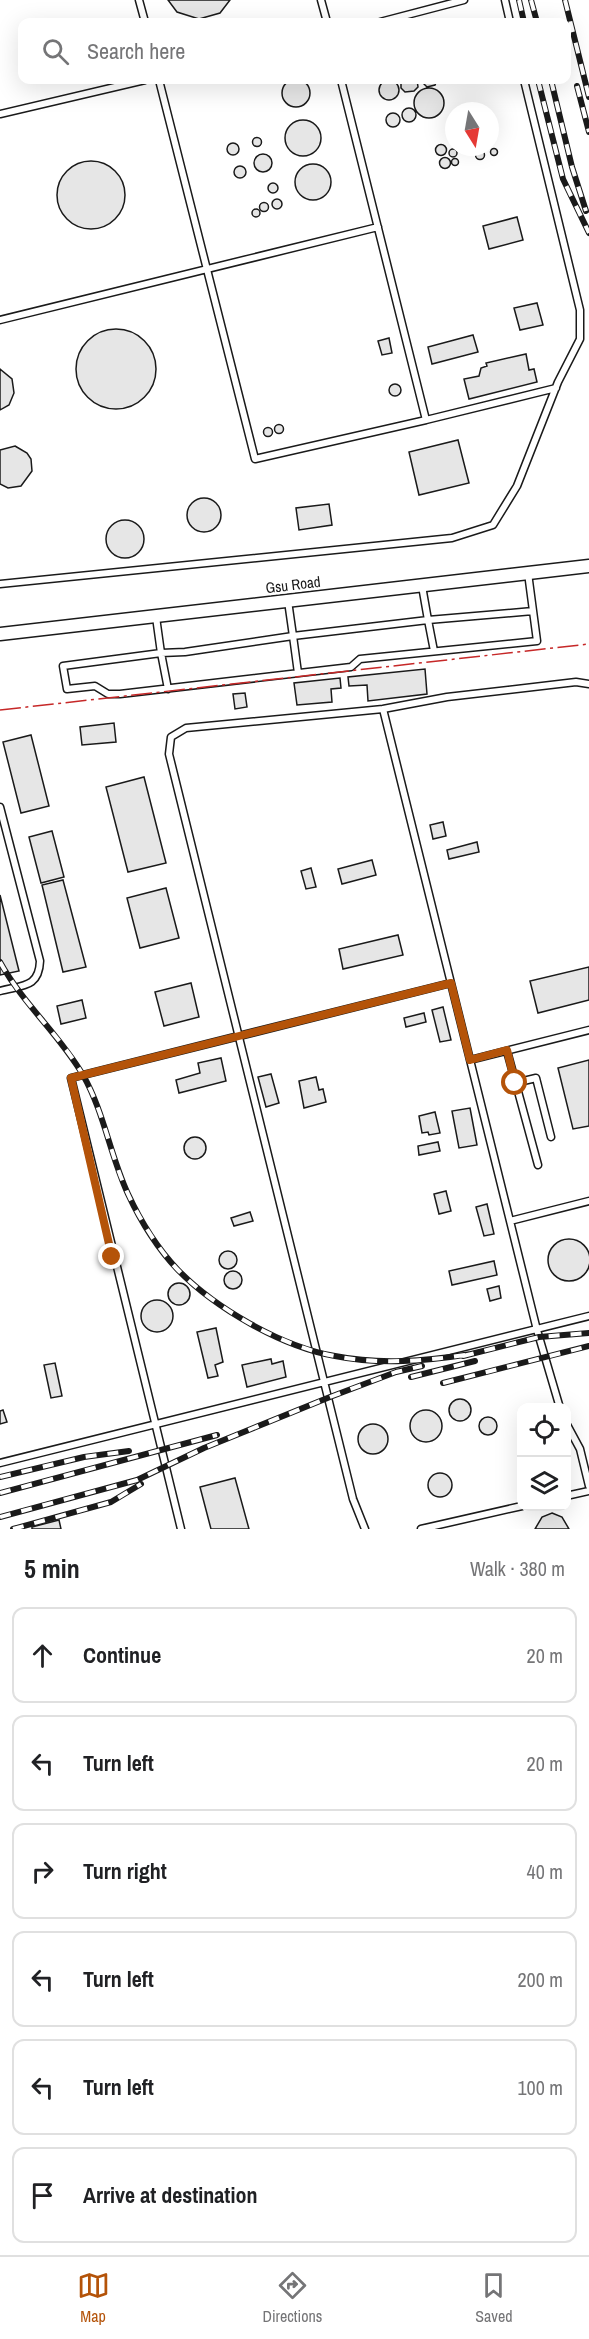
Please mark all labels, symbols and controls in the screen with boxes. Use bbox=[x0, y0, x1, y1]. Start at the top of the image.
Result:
search box bbox=[18, 18, 571, 84]
icon: search bbox=[39, 35, 72, 68]
text: Search here bbox=[87, 36, 185, 66]
north arrow bbox=[445, 102, 499, 156]
street label: Gsu Road bbox=[264, 571, 322, 598]
route start bbox=[501, 1069, 527, 1095]
route end bbox=[98, 1243, 124, 1269]
map controls bbox=[517, 1403, 571, 1511]
button: locate bbox=[517, 1403, 571, 1457]
button: layers bbox=[517, 1457, 571, 1511]
text: 5 min bbox=[24, 1551, 80, 1586]
text: Walk · 380 m bbox=[470, 1555, 565, 1582]
icon: ahead bbox=[26, 1639, 59, 1672]
text: Continue bbox=[83, 1640, 161, 1670]
text: 20 m bbox=[527, 1642, 563, 1669]
icon: left bbox=[26, 1747, 59, 1780]
text: Turn left bbox=[83, 1748, 154, 1778]
text: 20 m bbox=[527, 1750, 563, 1777]
icon: right bbox=[26, 1855, 59, 1888]
text: Turn right bbox=[83, 1856, 167, 1886]
text: 40 m bbox=[527, 1858, 563, 1885]
icon: left bbox=[26, 1963, 59, 1996]
text: Turn left bbox=[83, 1964, 154, 1994]
text: 200 m bbox=[517, 1966, 563, 1993]
icon: left bbox=[26, 2071, 59, 2104]
text: Turn left bbox=[83, 2072, 154, 2102]
text: 100 m bbox=[517, 2074, 563, 2101]
icon: arrive bbox=[26, 2179, 59, 2212]
text: Arrive at destination bbox=[83, 2180, 257, 2210]
tab: Map bbox=[77, 2269, 110, 2327]
tab: Directions bbox=[263, 2269, 322, 2327]
tab: Saved bbox=[475, 2269, 513, 2327]

